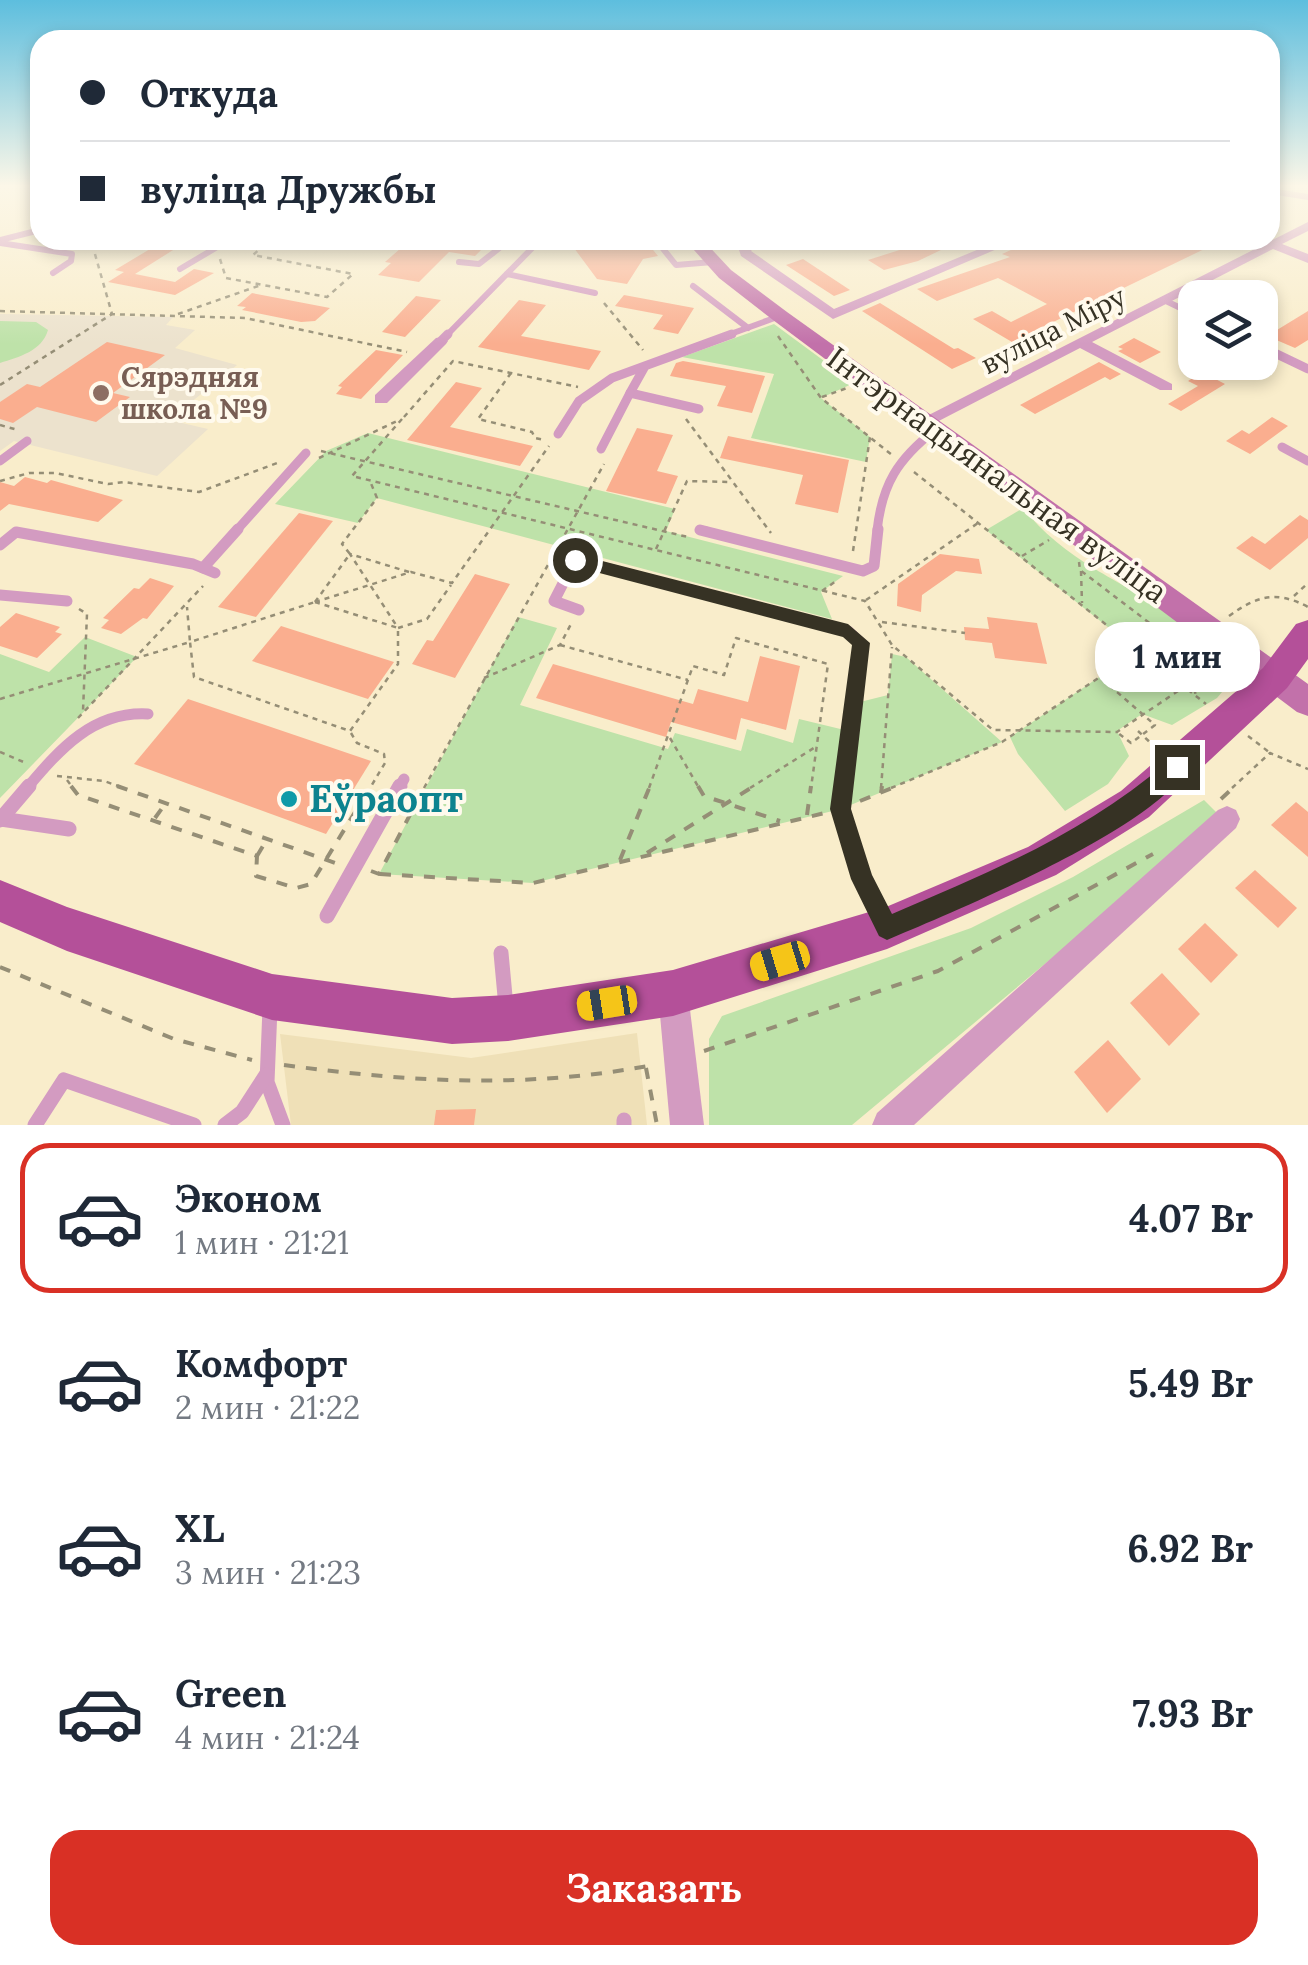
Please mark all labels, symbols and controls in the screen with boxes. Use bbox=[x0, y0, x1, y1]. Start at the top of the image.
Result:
text: Откуда bbox=[140, 69, 278, 117]
text: вуліца Дружбы bbox=[140, 165, 437, 213]
street label: вуліца Міру bbox=[975, 278, 1132, 382]
map controls bbox=[1178, 280, 1278, 380]
button: layers bbox=[1178, 280, 1278, 380]
street label: Інтэрнацыянальная вуліца bbox=[819, 337, 1176, 612]
place label: Сярэдняя школа №9 bbox=[121, 359, 268, 427]
marker: Сярэдняя школа №9 bbox=[90, 382, 112, 404]
route start bbox=[553, 538, 598, 583]
callout: 1 мин bbox=[1094, 622, 1260, 692]
text: 1 мин bbox=[1133, 636, 1222, 677]
route end bbox=[1155, 745, 1200, 790]
place label: Еўраопт bbox=[309, 774, 463, 823]
marker: Еўраопт bbox=[278, 788, 300, 810]
car bbox=[747, 938, 813, 984]
car bbox=[575, 983, 639, 1023]
icon: car bbox=[55, 1173, 145, 1263]
text: Эконом bbox=[175, 1174, 322, 1222]
text: 4.07 Br bbox=[1129, 1194, 1253, 1242]
text: 1 мин · 21:21 bbox=[175, 1222, 349, 1263]
icon: car bbox=[55, 1338, 145, 1428]
text: Комфорт bbox=[175, 1339, 347, 1387]
text: 5.49 Br bbox=[1128, 1359, 1253, 1407]
text: 2 мин · 21:22 bbox=[175, 1387, 360, 1428]
icon: car bbox=[55, 1503, 145, 1593]
text: XL bbox=[175, 1504, 225, 1552]
text: 6.92 Br bbox=[1127, 1524, 1253, 1572]
text: 3 мин · 21:23 bbox=[175, 1552, 361, 1593]
icon: car bbox=[55, 1668, 145, 1758]
text: Green bbox=[175, 1669, 287, 1717]
text: 7.93 Br bbox=[1133, 1689, 1253, 1737]
text: 4 мин · 21:24 bbox=[175, 1717, 360, 1758]
button: Заказать bbox=[50, 1830, 1258, 1945]

